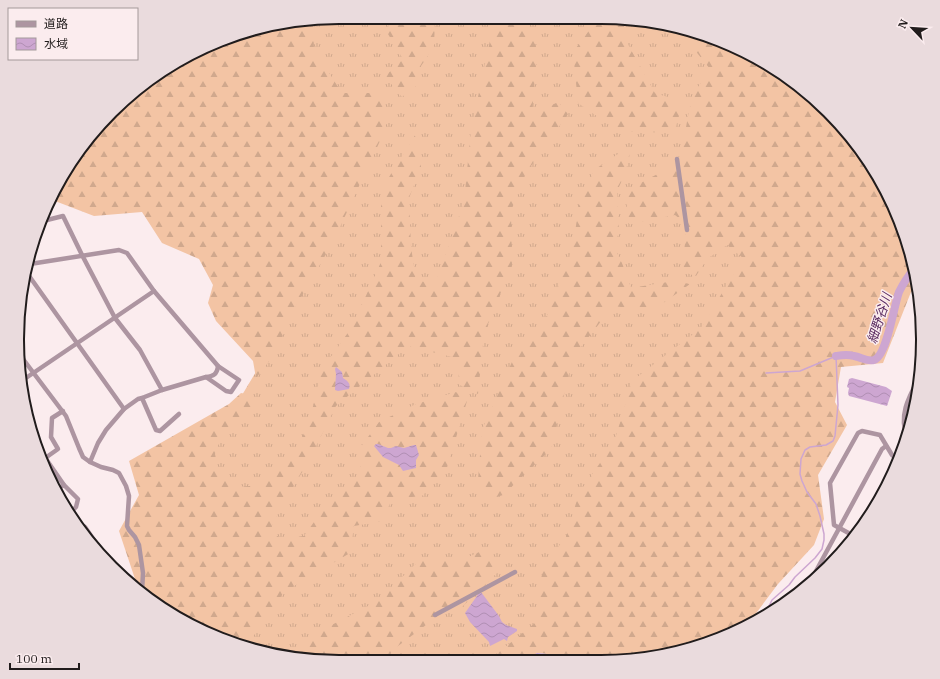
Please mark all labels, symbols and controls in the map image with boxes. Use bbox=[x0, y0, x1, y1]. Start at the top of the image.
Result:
legend bbox=[8, 8, 138, 60]
north arrow bbox=[892, 8, 932, 48]
text: 道路 bbox=[44, 16, 68, 31]
text: N bbox=[895, 17, 911, 31]
text: 水域 bbox=[44, 36, 68, 51]
water label: 細野谷川 bbox=[863, 289, 896, 346]
scale bar bbox=[10, 645, 79, 671]
text: 100 m bbox=[16, 651, 52, 666]

